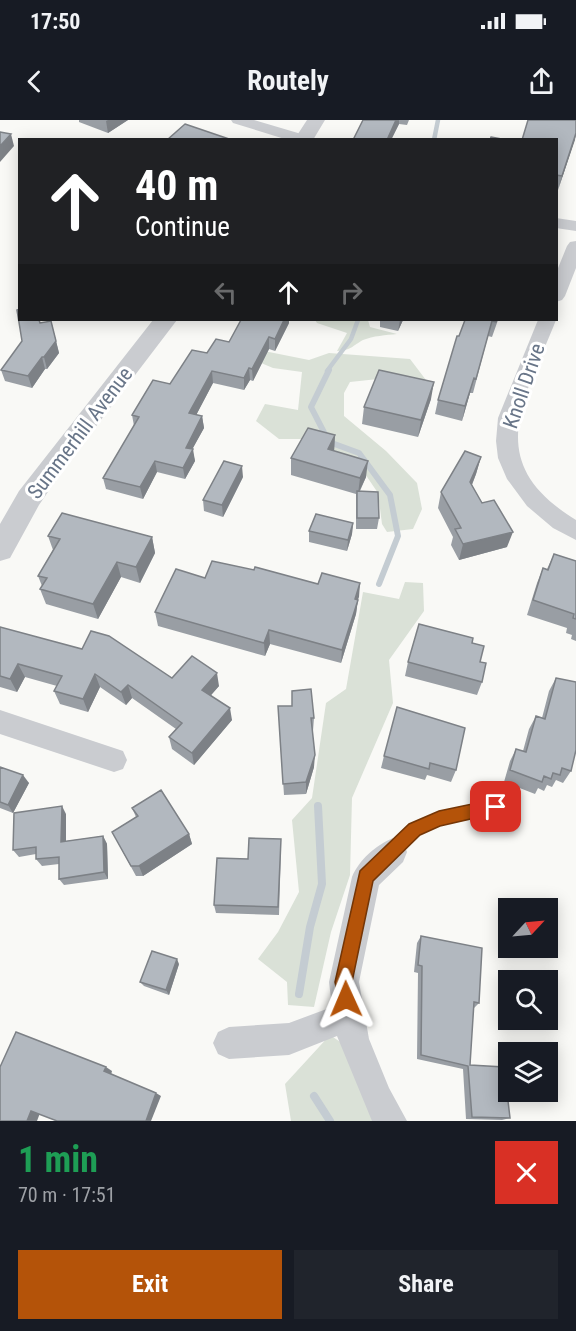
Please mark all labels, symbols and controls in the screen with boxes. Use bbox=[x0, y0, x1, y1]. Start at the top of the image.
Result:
text: 17:50 bbox=[30, 9, 81, 34]
icon: back bbox=[18, 65, 51, 98]
text: Routely bbox=[247, 65, 329, 97]
icon: share bbox=[525, 65, 558, 98]
text: 40 m bbox=[135, 161, 218, 210]
icon: ahead bbox=[36, 162, 114, 240]
text: Continue bbox=[135, 211, 230, 243]
icon: left bbox=[209, 276, 242, 309]
icon: ahead bbox=[272, 276, 305, 309]
icon: right bbox=[335, 276, 368, 309]
street label: Knoll Drive bbox=[498, 340, 550, 432]
street label: Summerhill Avenue bbox=[23, 362, 137, 504]
pin bbox=[470, 781, 521, 832]
icon: arrive bbox=[479, 790, 512, 823]
north arrow bbox=[498, 898, 558, 958]
map controls bbox=[498, 898, 558, 1102]
position arrow bbox=[314, 967, 378, 1031]
button: search bbox=[498, 970, 558, 1030]
button: layers bbox=[498, 1042, 558, 1102]
text: 1 min bbox=[18, 1139, 98, 1181]
button: close bbox=[495, 1141, 558, 1204]
text: 70 m · 17:51 bbox=[18, 1183, 116, 1207]
button: Exit bbox=[18, 1250, 282, 1319]
button: Share bbox=[294, 1250, 558, 1319]

